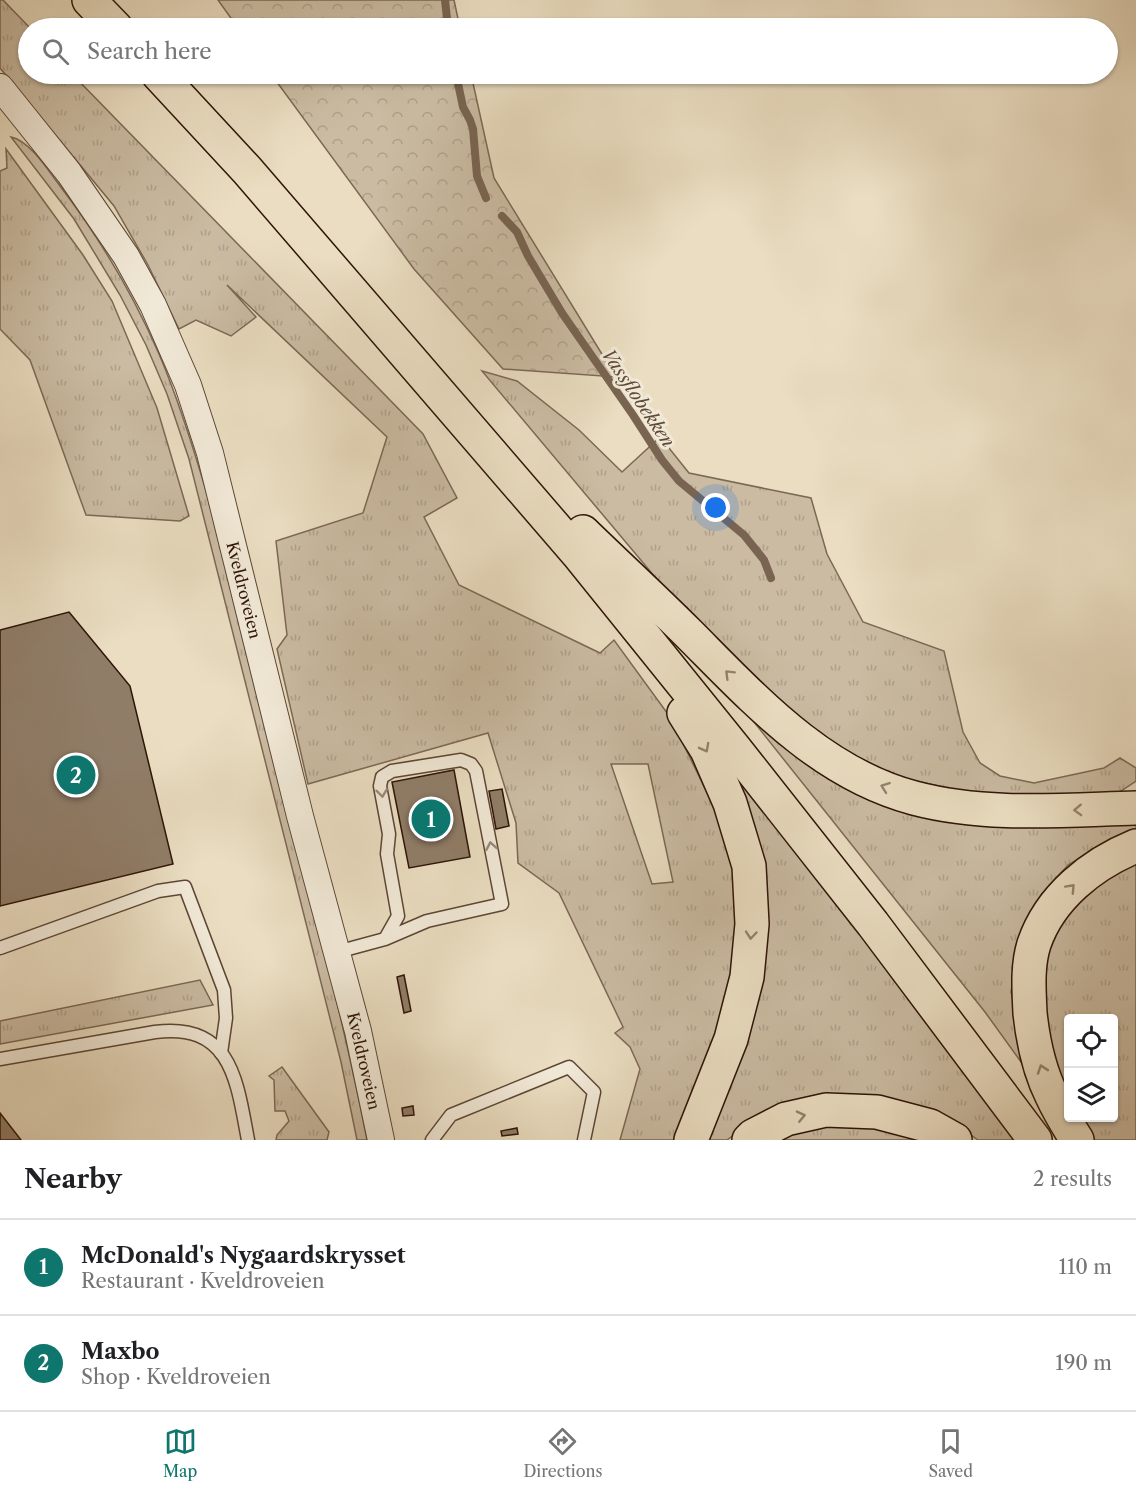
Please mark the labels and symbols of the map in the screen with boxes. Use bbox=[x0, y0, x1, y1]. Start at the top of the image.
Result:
water label: Vassflobekken bbox=[597, 344, 679, 452]
your location bbox=[701, 493, 730, 522]
street label: Kveldroveien bbox=[222, 539, 266, 641]
one-way arrow bbox=[725, 671, 736, 682]
one-way arrow bbox=[698, 742, 709, 753]
pin: 2 bbox=[56, 752, 96, 798]
one-way arrow bbox=[881, 782, 891, 795]
one-way arrow bbox=[375, 789, 388, 798]
pin: 1 bbox=[412, 796, 450, 842]
one-way arrow bbox=[1073, 804, 1082, 816]
one-way arrow bbox=[486, 842, 498, 851]
one-way arrow bbox=[1064, 884, 1075, 894]
one-way arrow bbox=[745, 931, 758, 940]
street label: Kveldroveien bbox=[343, 1010, 385, 1112]
one-way arrow bbox=[1036, 1064, 1049, 1075]
one-way arrow bbox=[796, 1110, 806, 1123]

